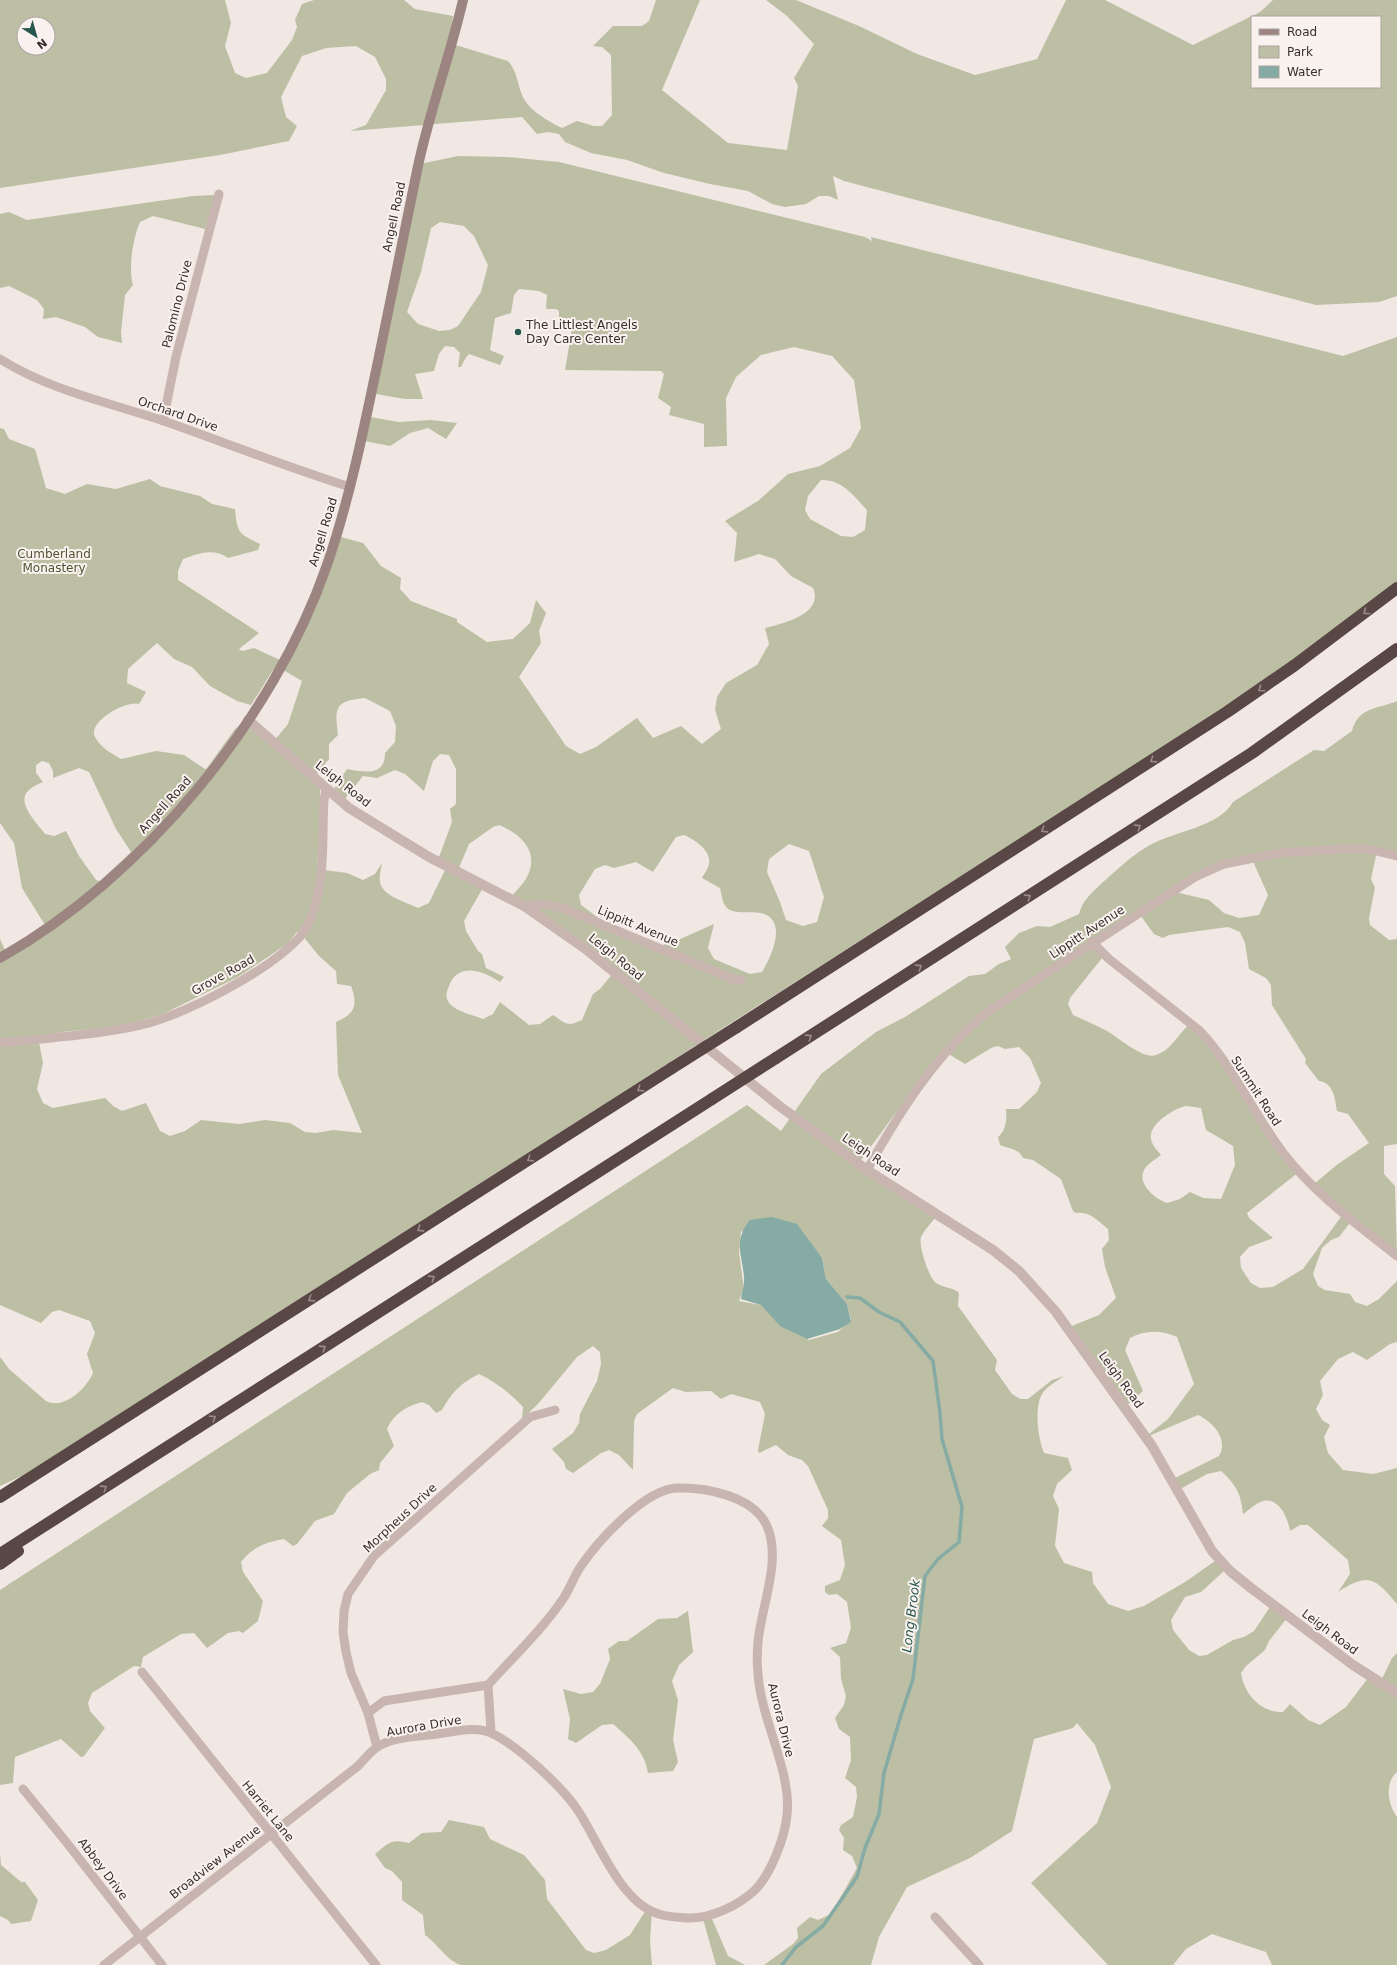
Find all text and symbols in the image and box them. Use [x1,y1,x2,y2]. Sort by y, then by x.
north arrow [16,16,56,56]
legend [1251,16,1381,88]
text: Road [1287,25,1317,39]
text: N [34,36,49,52]
text: Park [1287,45,1313,59]
text: Water [1287,65,1323,79]
street label: Angell Road [380,181,408,253]
street label: Palomino Drive [159,258,195,350]
place label: The Littlest Angels Day Care Center [525,318,637,346]
marker: The Littlest Angels Day Care Center [513,327,523,337]
street label: Orchard Drive [136,394,220,434]
street label: Angell Road [306,496,340,568]
park label: Cumberland Monastery [17,547,91,575]
one-way arrow [1364,607,1371,614]
one-way arrow [1259,684,1266,691]
one-way arrow [1150,756,1157,763]
street label: Leigh Road [313,758,373,810]
street label: Angell Road [136,774,194,836]
one-way arrow [1134,824,1141,832]
one-way arrow [1041,826,1048,833]
one-way arrow [1024,894,1031,902]
street label: Lippitt Avenue [595,903,681,949]
street label: Lippitt Avenue [1047,903,1127,961]
street label: Leigh Road [586,931,646,983]
street label: Grove Road [189,952,257,998]
one-way arrow [915,964,922,972]
one-way arrow [805,1034,812,1042]
street label: Summit Road [1228,1053,1284,1129]
one-way arrow [637,1084,644,1091]
street label: Leigh Road [840,1131,902,1179]
one-way arrow [527,1154,534,1162]
one-way arrow [417,1224,424,1232]
one-way arrow [428,1276,435,1283]
one-way arrow [308,1294,315,1302]
one-way arrow [319,1345,326,1352]
street label: Leigh Road [1096,1349,1146,1411]
one-way arrow [209,1415,216,1422]
street label: Morpheus Drive [361,1481,439,1555]
one-way arrow [100,1485,107,1492]
water label: Long Brook [899,1578,923,1653]
street label: Leigh Road [1299,1606,1361,1658]
street label: Aurora Drive [765,1681,797,1759]
street label: Aurora Drive [385,1713,463,1739]
street label: Harriet Lane [239,1778,297,1844]
street label: Broadview Avenue [167,1822,263,1902]
street label: Abbey Drive [75,1835,131,1903]

